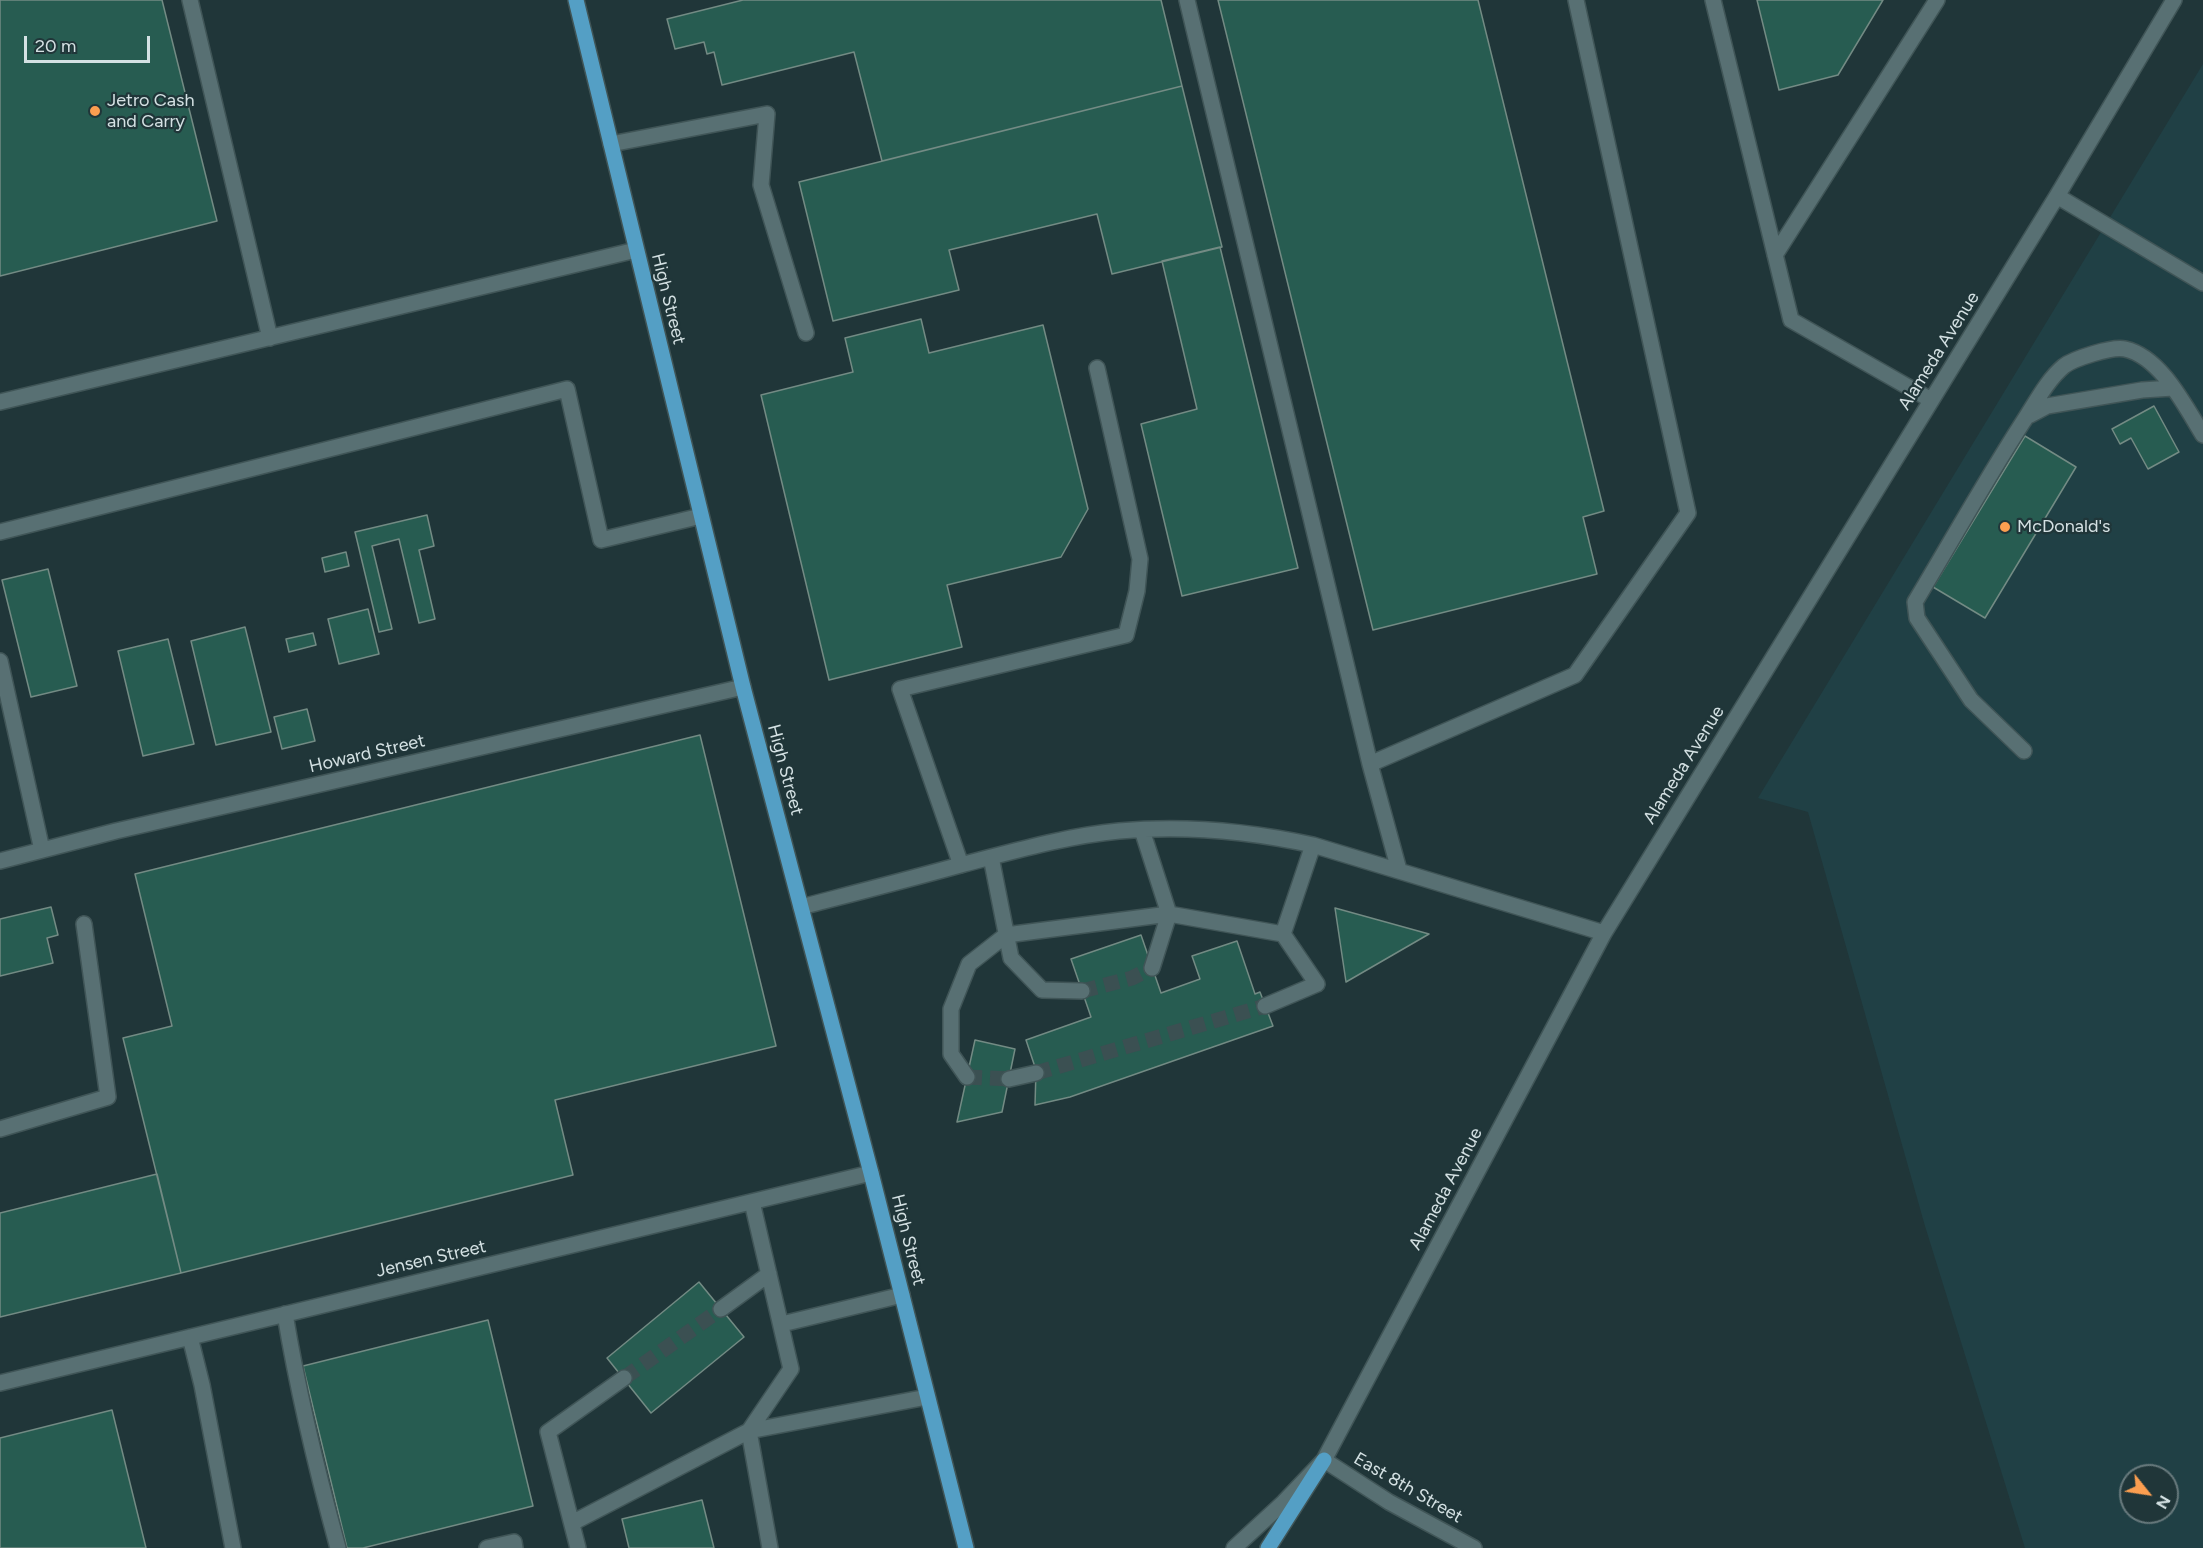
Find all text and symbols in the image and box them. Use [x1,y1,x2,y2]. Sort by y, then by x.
scale bar [27,24,153,62]
text: 20 m [35,35,76,57]
place label: Jetro Cash and Carry [107,90,194,132]
marker: Jetro Cash and Carry [88,104,102,118]
street label: High Street [646,251,690,347]
street label: Alameda Avenue [1894,288,1984,414]
place label: McDonald's [2017,516,2111,538]
marker: McDonald's [1998,520,2012,534]
street label: Alameda Avenue [1639,702,1729,828]
street label: High Street [763,722,807,818]
street label: Howard Street [307,730,427,778]
street label: Alameda Avenue [1405,1124,1487,1254]
street label: High Street [886,1192,930,1288]
street label: Jensen Street [374,1236,488,1282]
street label: East 8th Street [1350,1448,1466,1528]
north arrow [2119,1464,2179,1524]
text: N [2152,1492,2175,1512]

